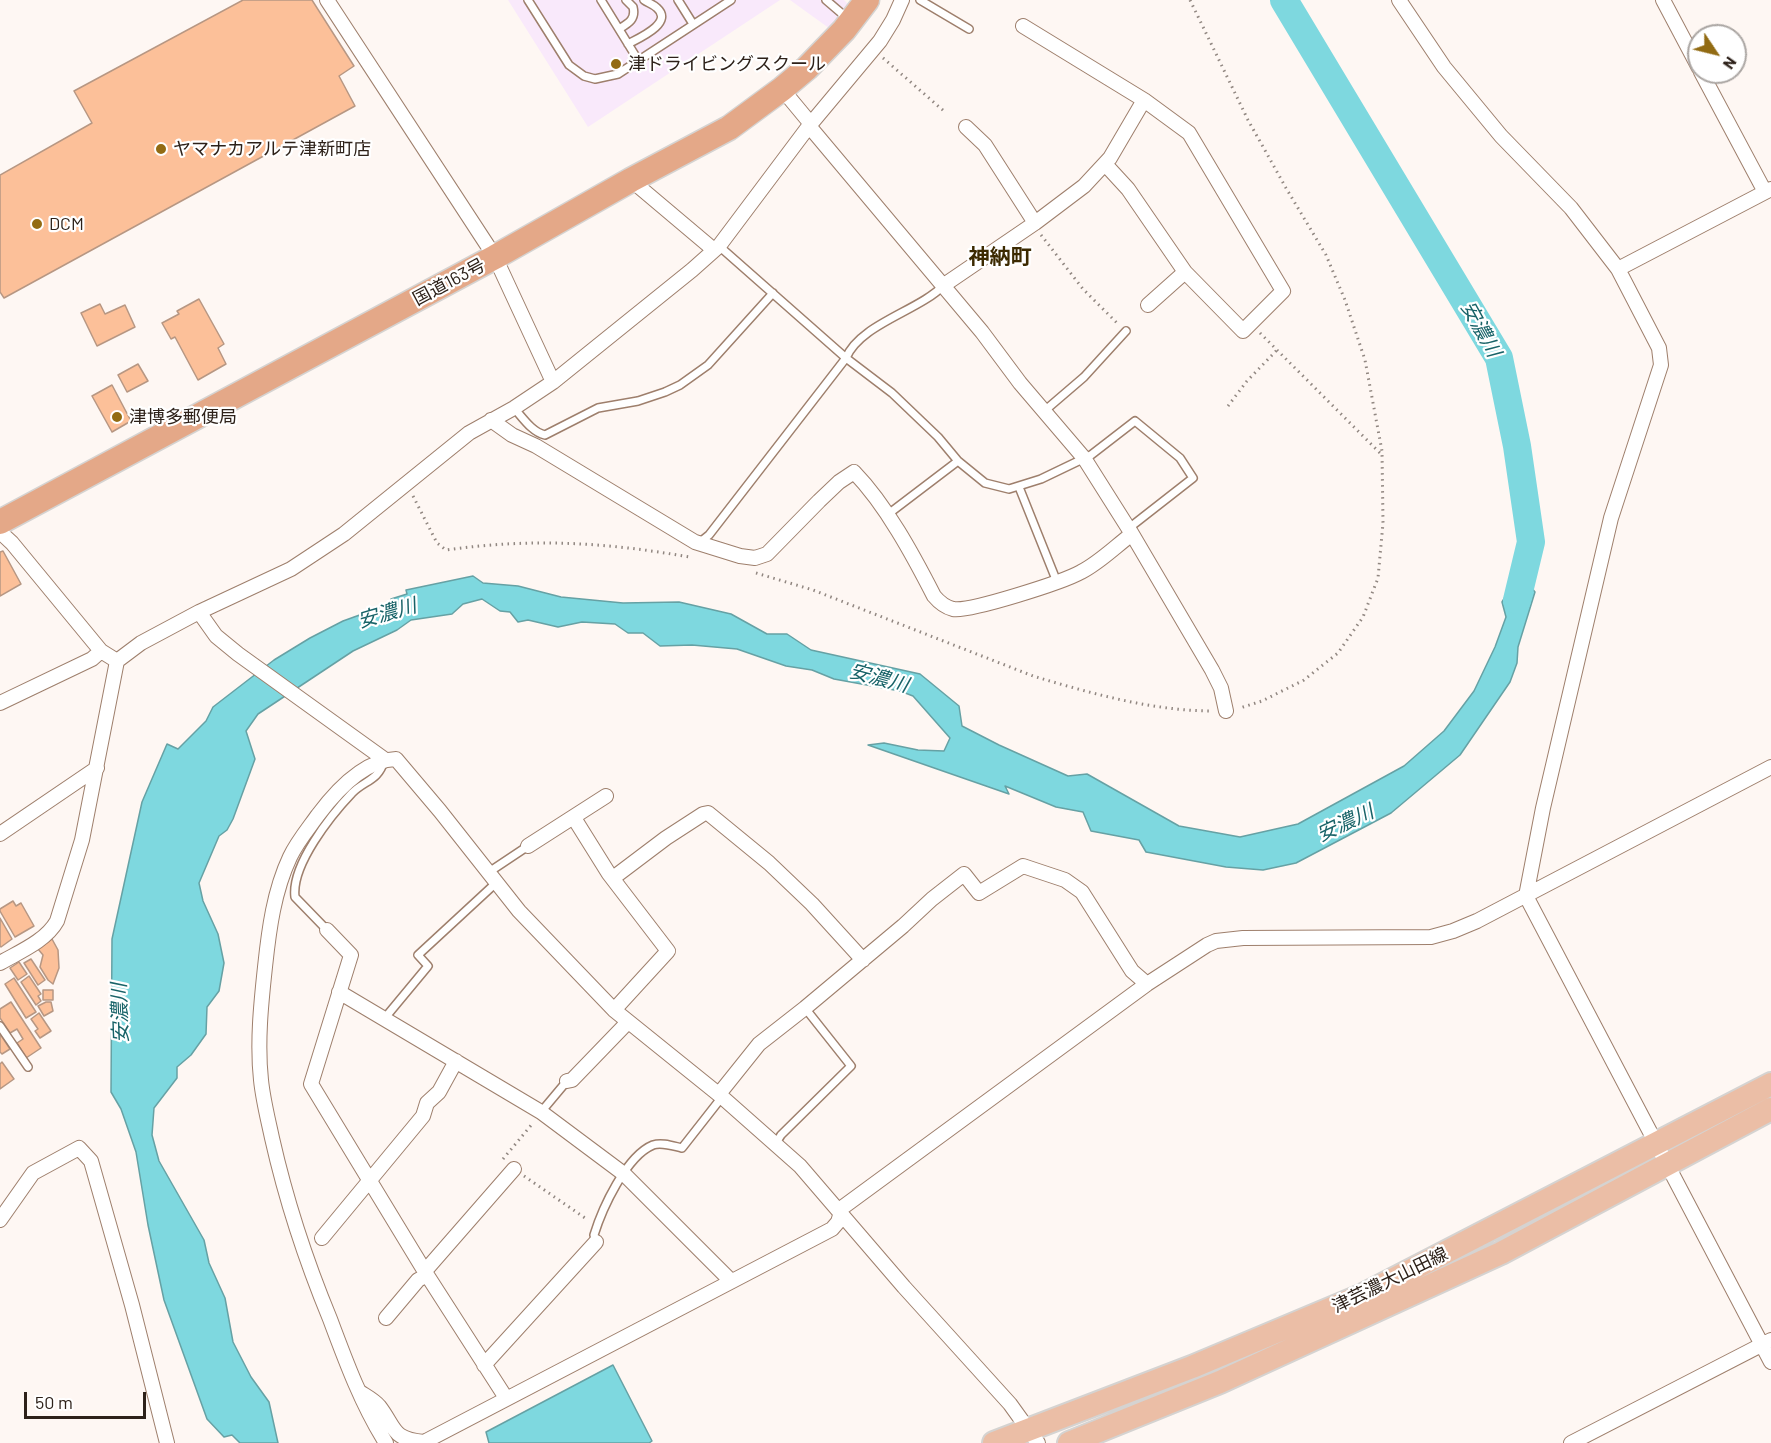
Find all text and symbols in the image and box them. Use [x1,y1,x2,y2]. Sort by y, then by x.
north arrow [1687,24,1747,84]
place label: 津ドライビングスクール [628,53,826,75]
text: N [1720,54,1741,73]
marker: 津ドライビングスクール [609,57,623,71]
place label: ヤマナカアルテ津新町店 [173,138,371,160]
marker: ヤマナカアルテ津新町店 [154,142,168,156]
place label: DCM [49,213,84,235]
marker: DCM [30,217,44,231]
district label: 神納町 [969,244,1031,270]
street label: 国道163号 [409,254,489,310]
water label: 安濃川 [1456,297,1506,361]
place label: 津博多郵便局 [129,406,237,428]
marker: 津博多郵便局 [110,410,124,424]
water label: 安濃川 [355,593,419,633]
water label: 安濃川 [847,659,911,697]
water label: 安濃川 [1313,799,1377,847]
water label: 安濃川 [107,983,133,1043]
street label: 津芸濃大山田線 [1329,1243,1451,1317]
scale bar [27,1380,148,1418]
text: 50 m [35,1391,73,1413]

